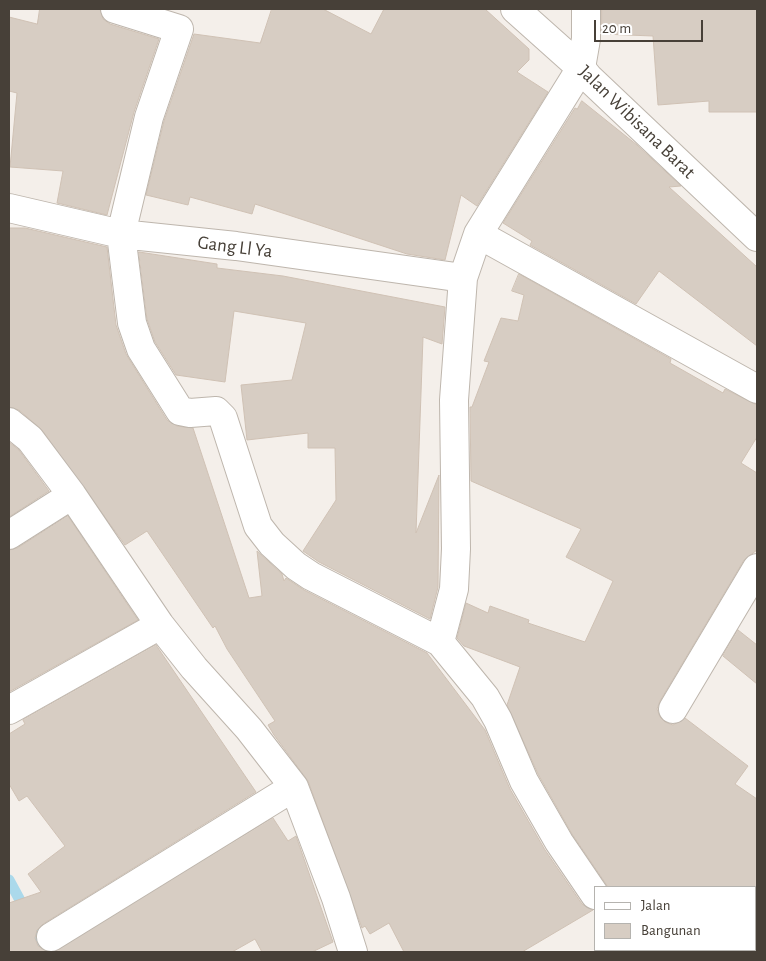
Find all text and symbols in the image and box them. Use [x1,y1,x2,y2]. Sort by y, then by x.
scale bar [596,10,705,42]
text: 20 m [602,21,631,36]
street label: Jalan Wibisana Barat [574,61,700,183]
street label: Gang Ll Ya [196,231,274,263]
legend [594,886,756,951]
text: Jalan [641,898,671,913]
text: Bangunan [641,923,701,938]

